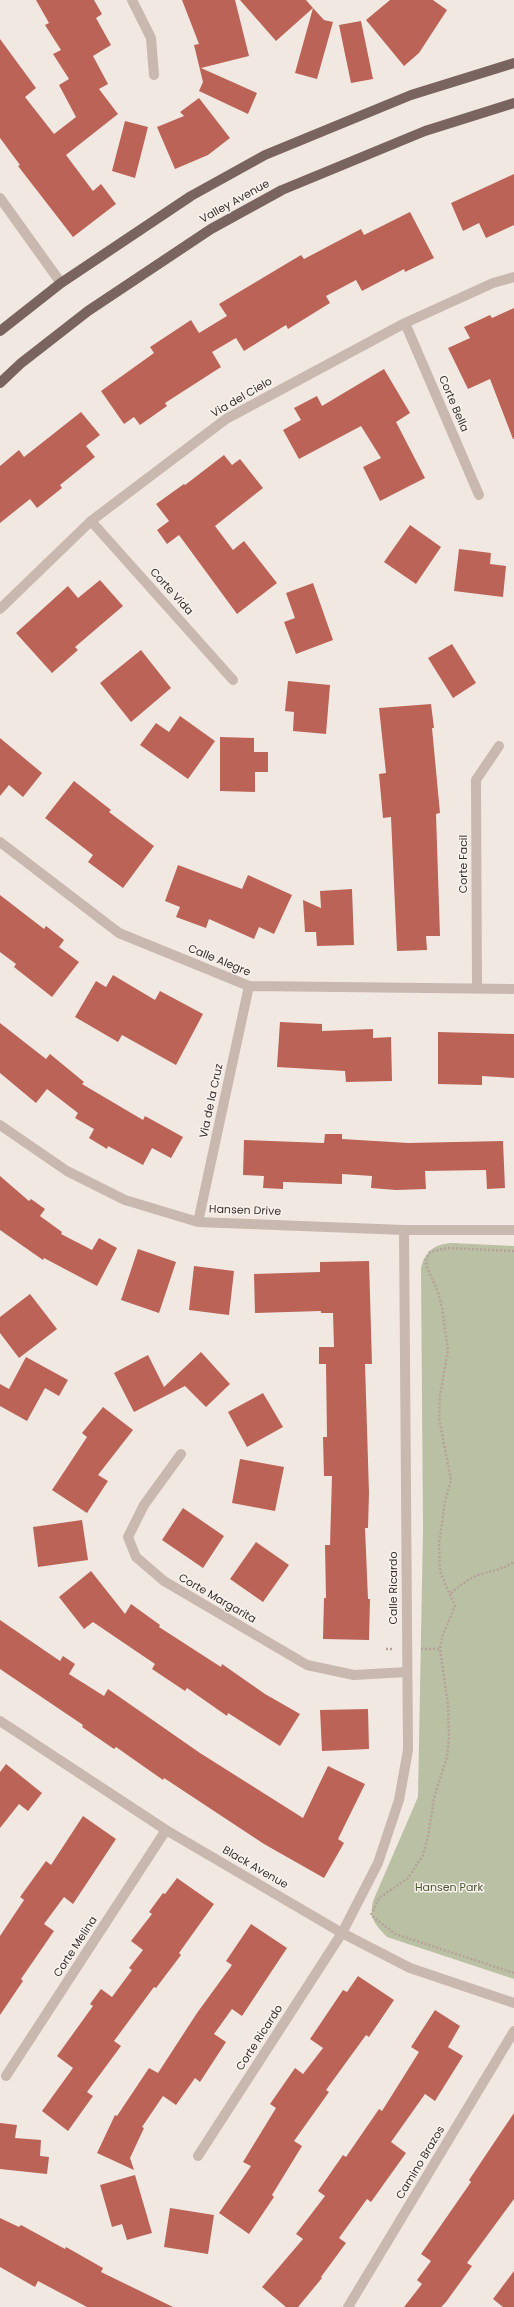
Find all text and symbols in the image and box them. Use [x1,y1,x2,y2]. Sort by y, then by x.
street label: Valley Avenue [198,177,272,227]
street label: Corte Bella [435,374,471,434]
street label: Via del Cielo [209,375,275,421]
street label: Corte Vida [147,566,195,618]
street label: Corte Facil [457,835,471,893]
street label: Calle Alegre [186,942,252,980]
street label: Via de la Cruz [198,1063,226,1139]
street label: Hansen Drive [209,1203,281,1219]
street label: Calle Ricardo [387,1551,401,1625]
street label: Corte Margarita [176,1571,258,1627]
street label: Black Avenue [220,1844,290,1892]
park label: Hansen Park [415,1881,483,1895]
street label: Corte Melina [52,1914,100,1980]
street label: Corte Ricardo [234,2003,286,2073]
street label: Camino Brazos [394,2124,448,2202]

